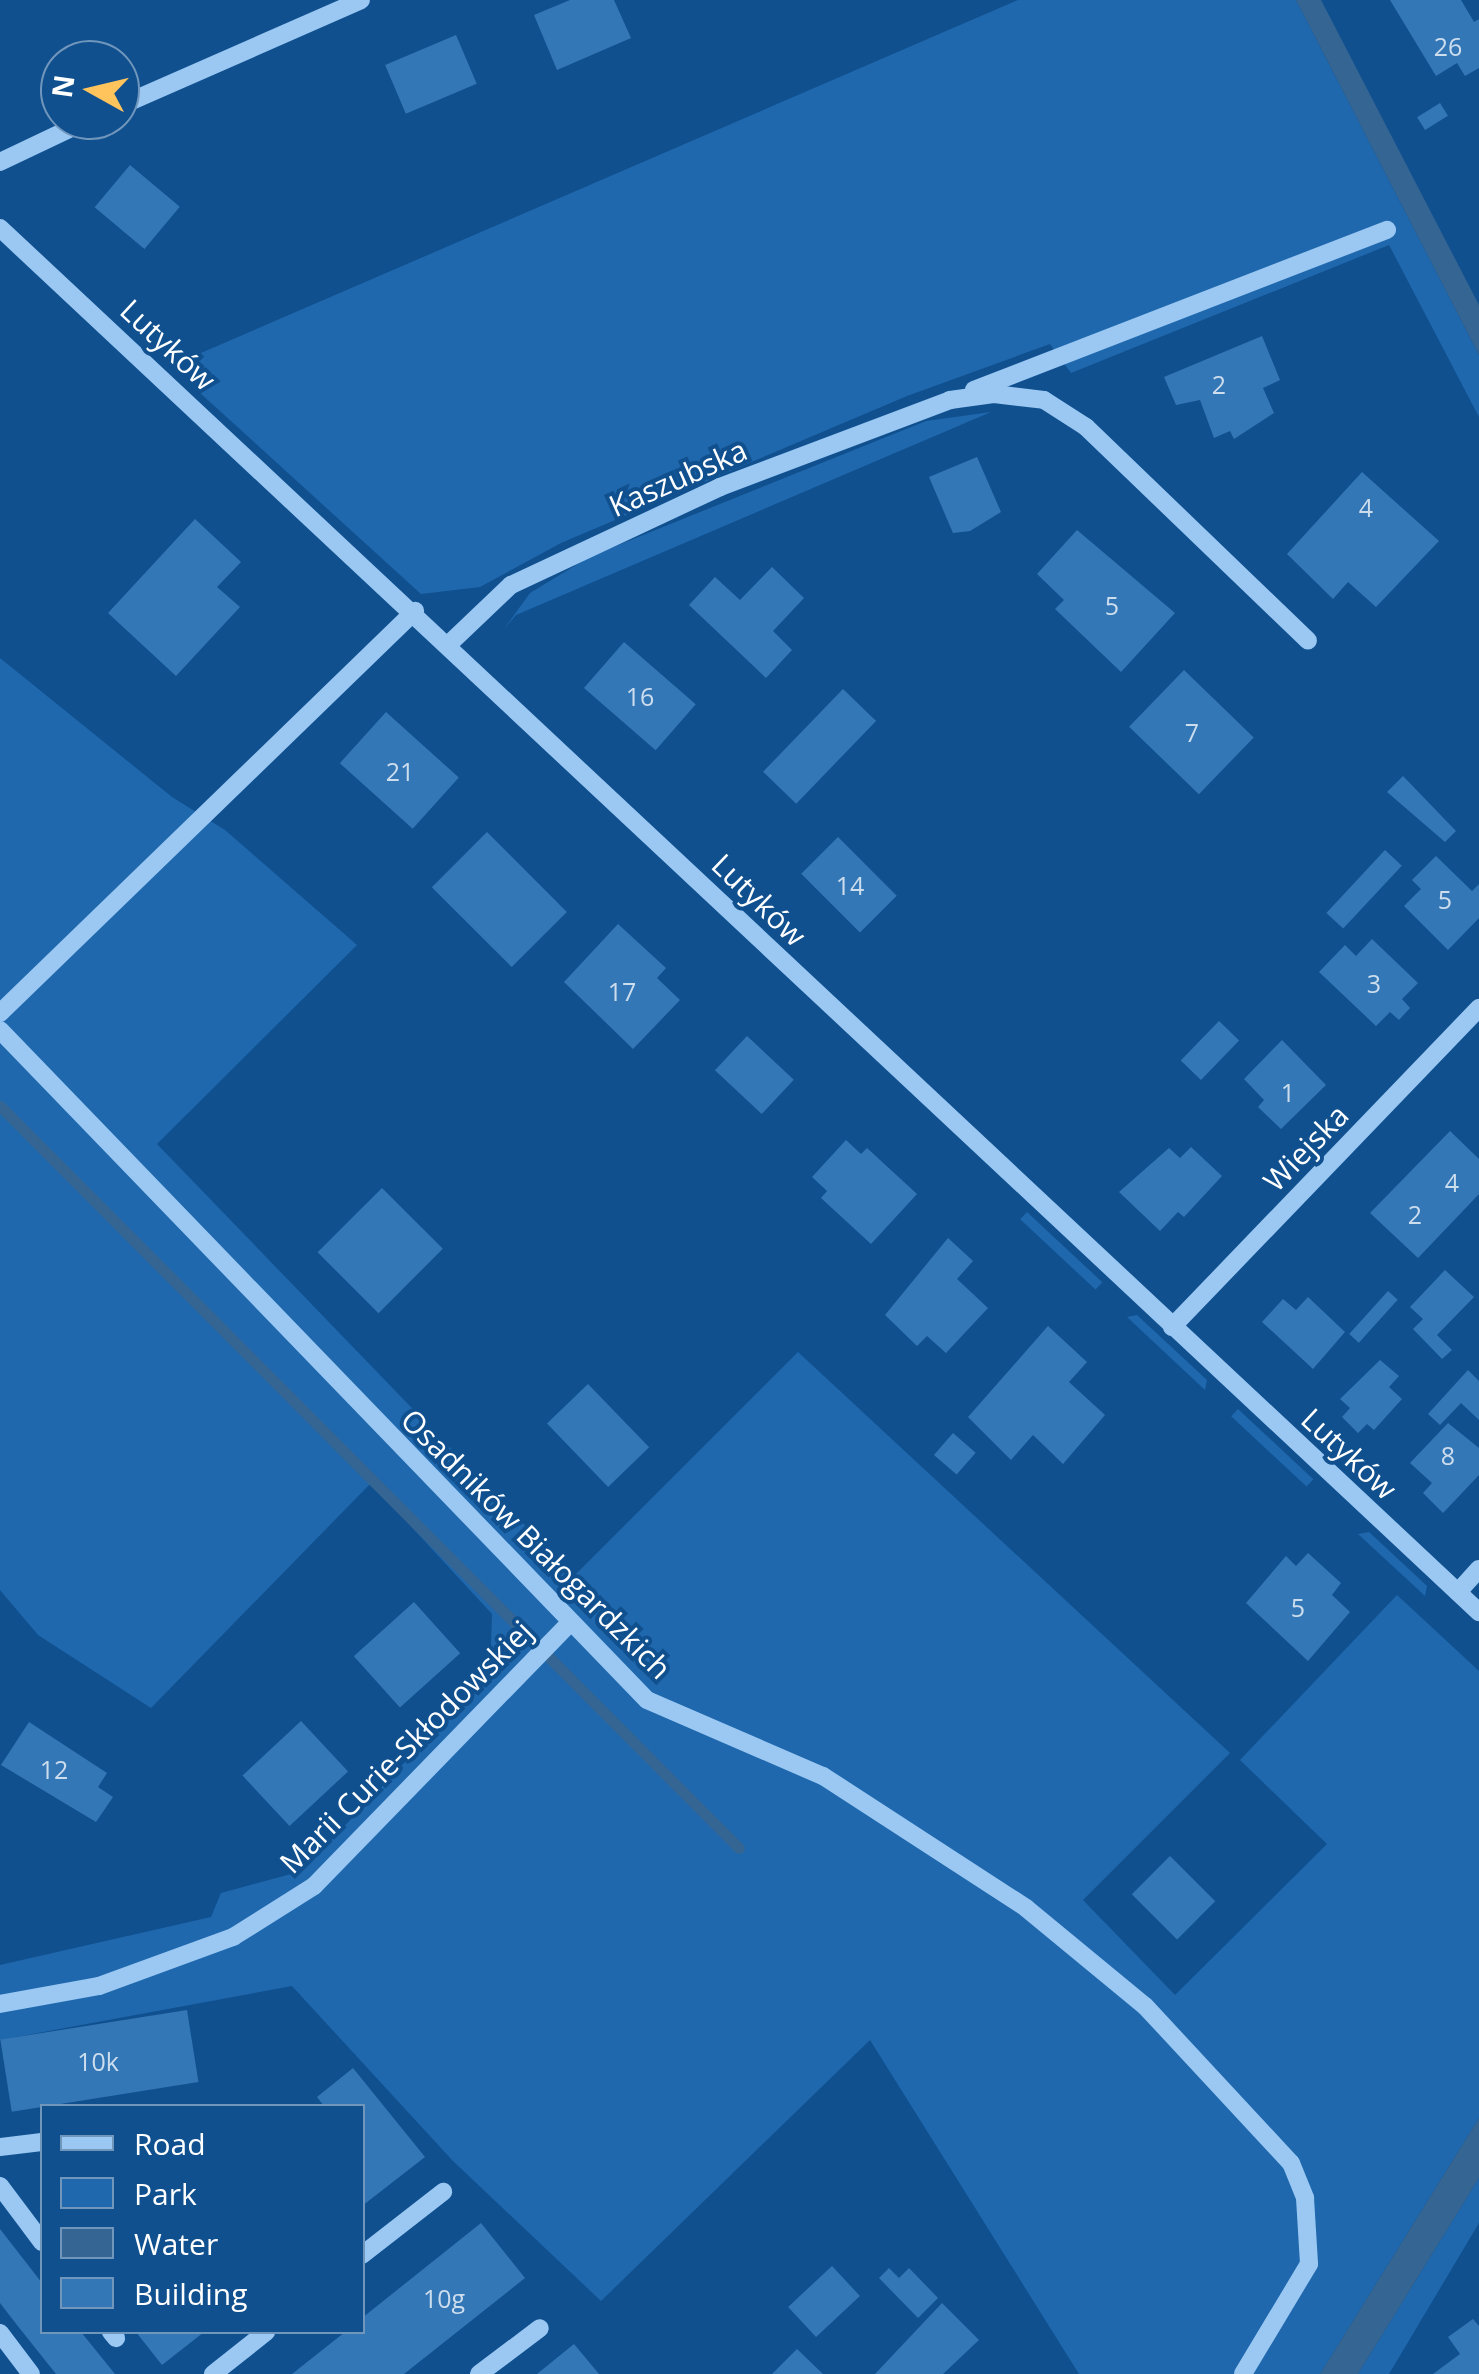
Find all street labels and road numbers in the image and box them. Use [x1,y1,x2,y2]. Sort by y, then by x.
street label: Lutyków [113,292,223,398]
street label: Kaszubska [604,432,752,524]
street label: Lutyków [704,846,814,954]
street label: Wiejska [1256,1097,1356,1199]
street label: Lutyków [1294,1401,1404,1507]
street label: Osadników Białogardzkich [394,1402,678,1686]
street label: Marii Curie-Skłodowskiej [272,1613,540,1881]

